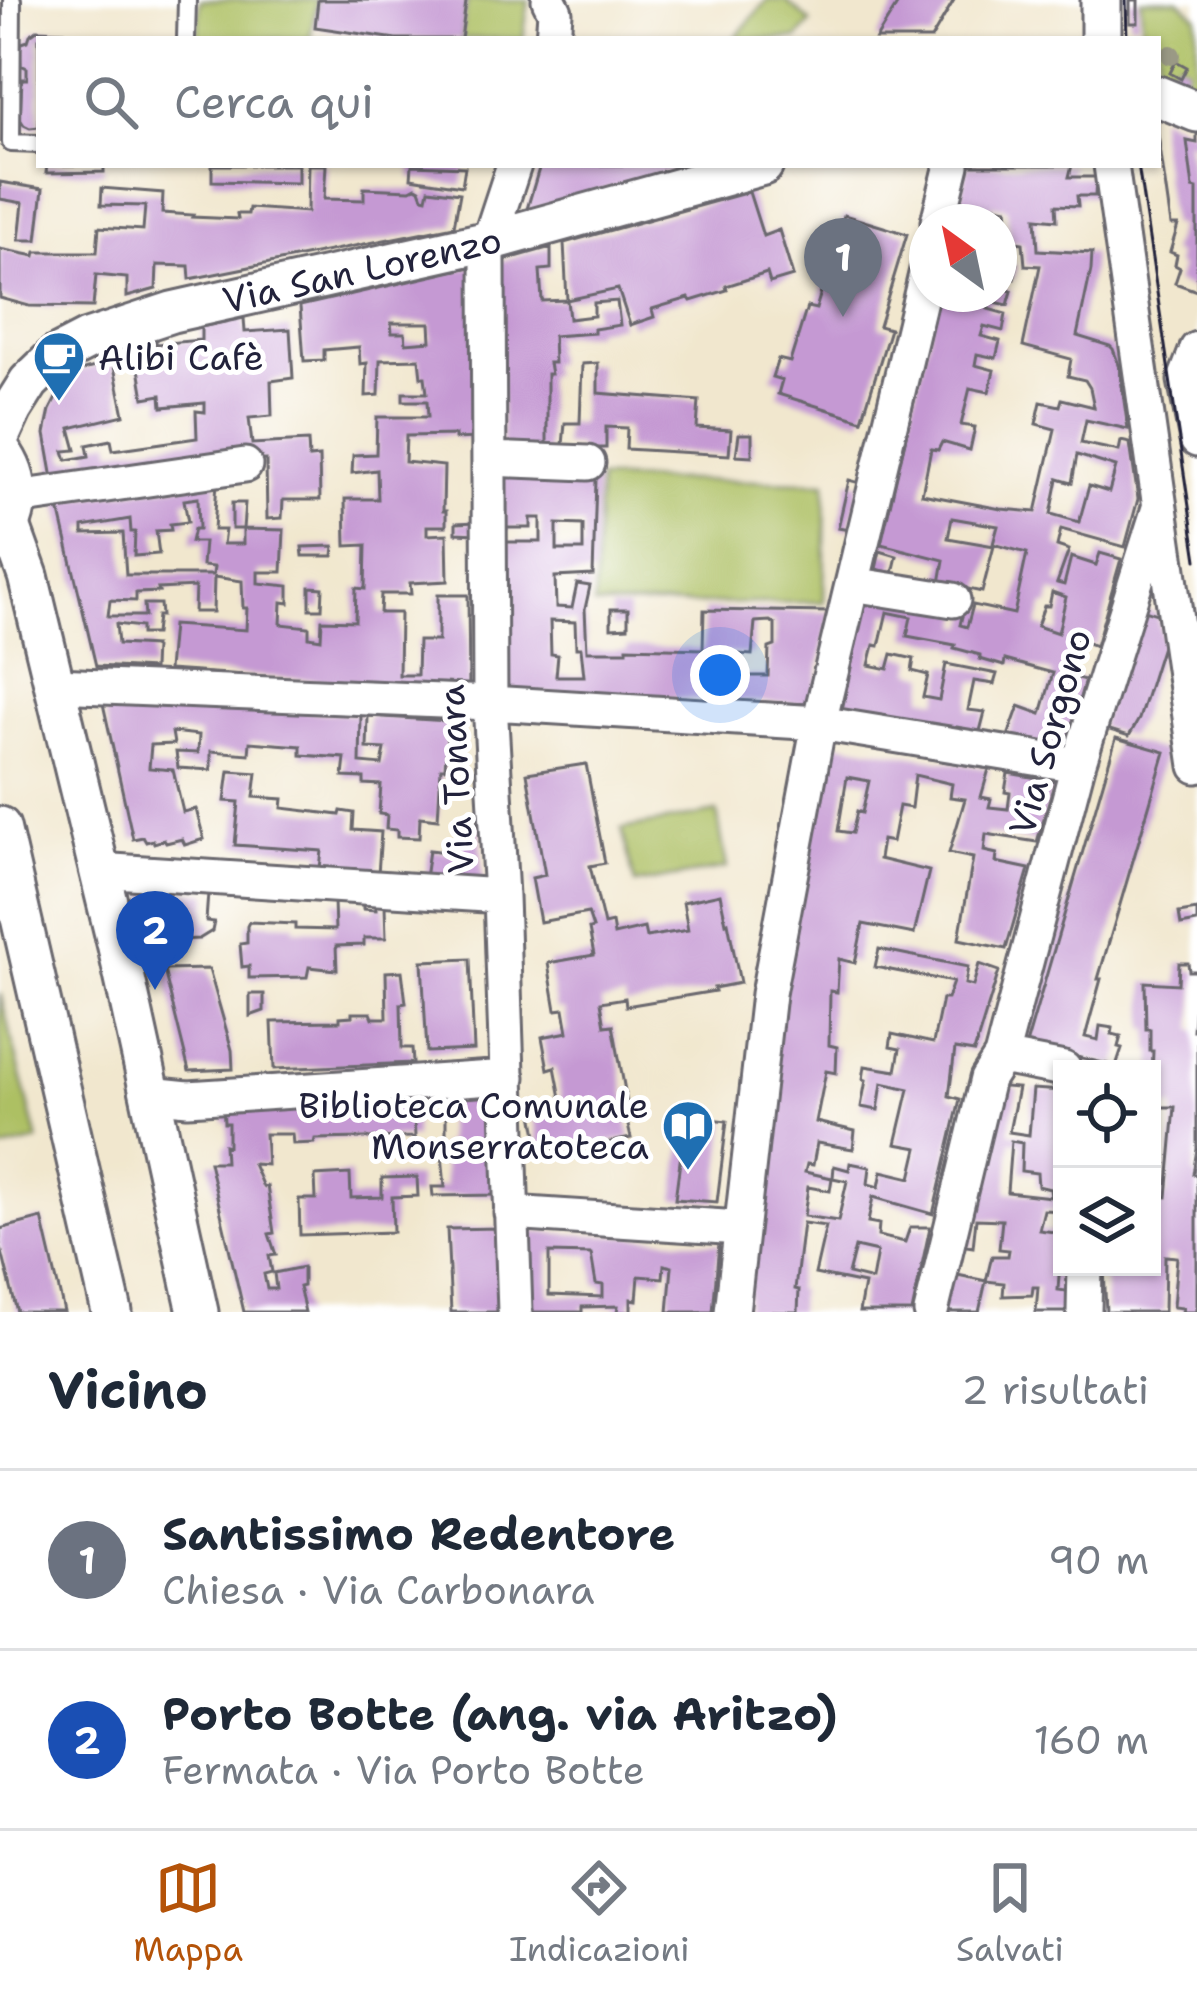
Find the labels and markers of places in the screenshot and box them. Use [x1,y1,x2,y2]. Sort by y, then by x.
pin: 1 [804,218,882,317]
cafe icon: Alibi Cafè [31,329,87,403]
place label: Alibi Cafè [98,333,264,382]
pin: 2 [116,891,194,990]
place label: Biblioteca Comunale Monserratoteca [298,1081,649,1171]
library icon: Biblioteca Comunale Monserratoteca [660,1098,716,1172]

